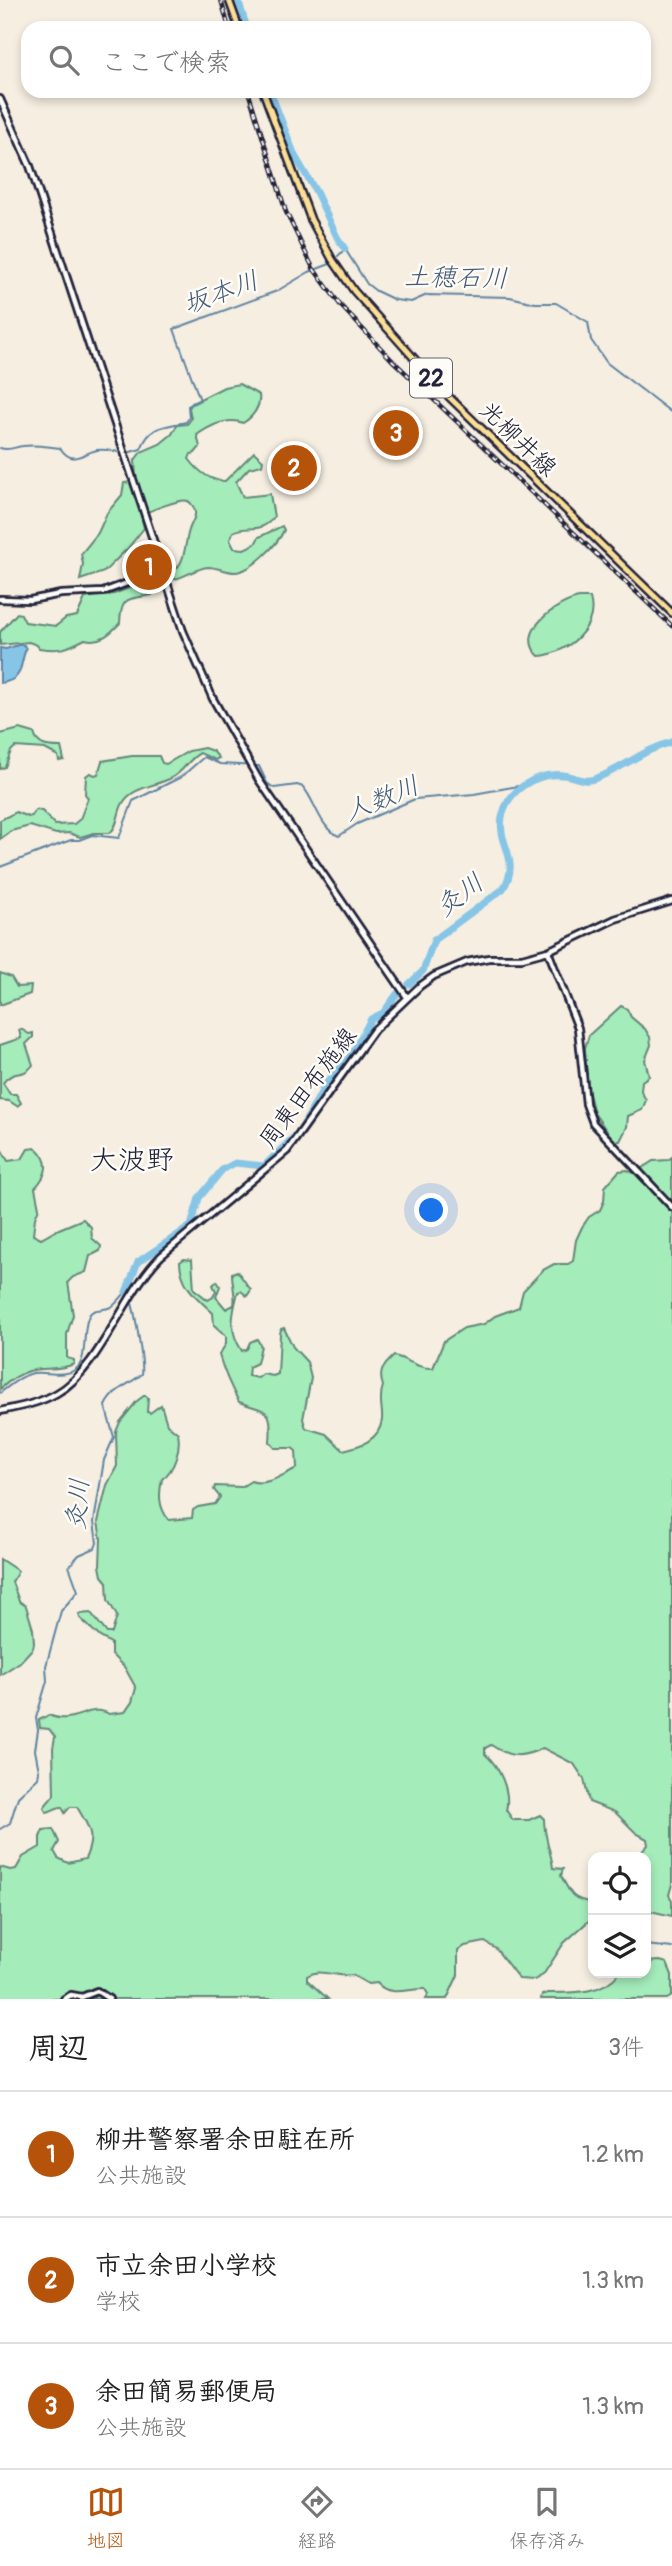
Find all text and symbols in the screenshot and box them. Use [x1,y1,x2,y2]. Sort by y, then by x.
search box [21,21,651,98]
icon: search [45,41,83,79]
text: ここで検索 [101,47,231,79]
water label: 土穂石川 [404,261,508,295]
water label: 坂本川 [179,265,263,321]
road number: 22 [410,358,452,398]
street label: 光柳井線 [473,395,563,483]
pin: 3 [373,407,419,459]
pin: 2 [271,442,317,494]
pin: 1 [126,541,172,593]
water label: 人数川 [340,770,424,828]
water label: 灸川 [430,867,490,923]
street label: 周東田布施線 [253,1022,363,1154]
district label: 大波野 [90,1143,174,1178]
your location [414,1193,448,1227]
water label: 灸川 [60,1477,96,1531]
map controls [588,1852,651,1978]
button: locate [588,1852,651,1915]
button: layers [588,1915,651,1978]
text: 周辺 [28,2030,88,2067]
text: 3件 [608,2033,644,2062]
text: 柳井警察署余田駐在所 [95,2124,355,2156]
text: 1 [47,2140,56,2169]
text: 1.2 km [582,2140,644,2169]
text: 公共施設 [95,2161,187,2190]
text: 市立余田小学校 [95,2250,277,2282]
text: 2 [45,2266,57,2295]
text: 1.3 km [582,2266,644,2295]
text: 学校 [95,2287,141,2316]
text: 余田簡易郵便局 [95,2376,277,2408]
text: 3 [45,2392,57,2421]
text: 1.3 km [582,2392,644,2421]
text: 公共施設 [95,2413,187,2442]
tab: 地図 [87,2483,125,2553]
tab: 経路 [298,2483,336,2553]
tab: 保存済み [509,2483,585,2553]

